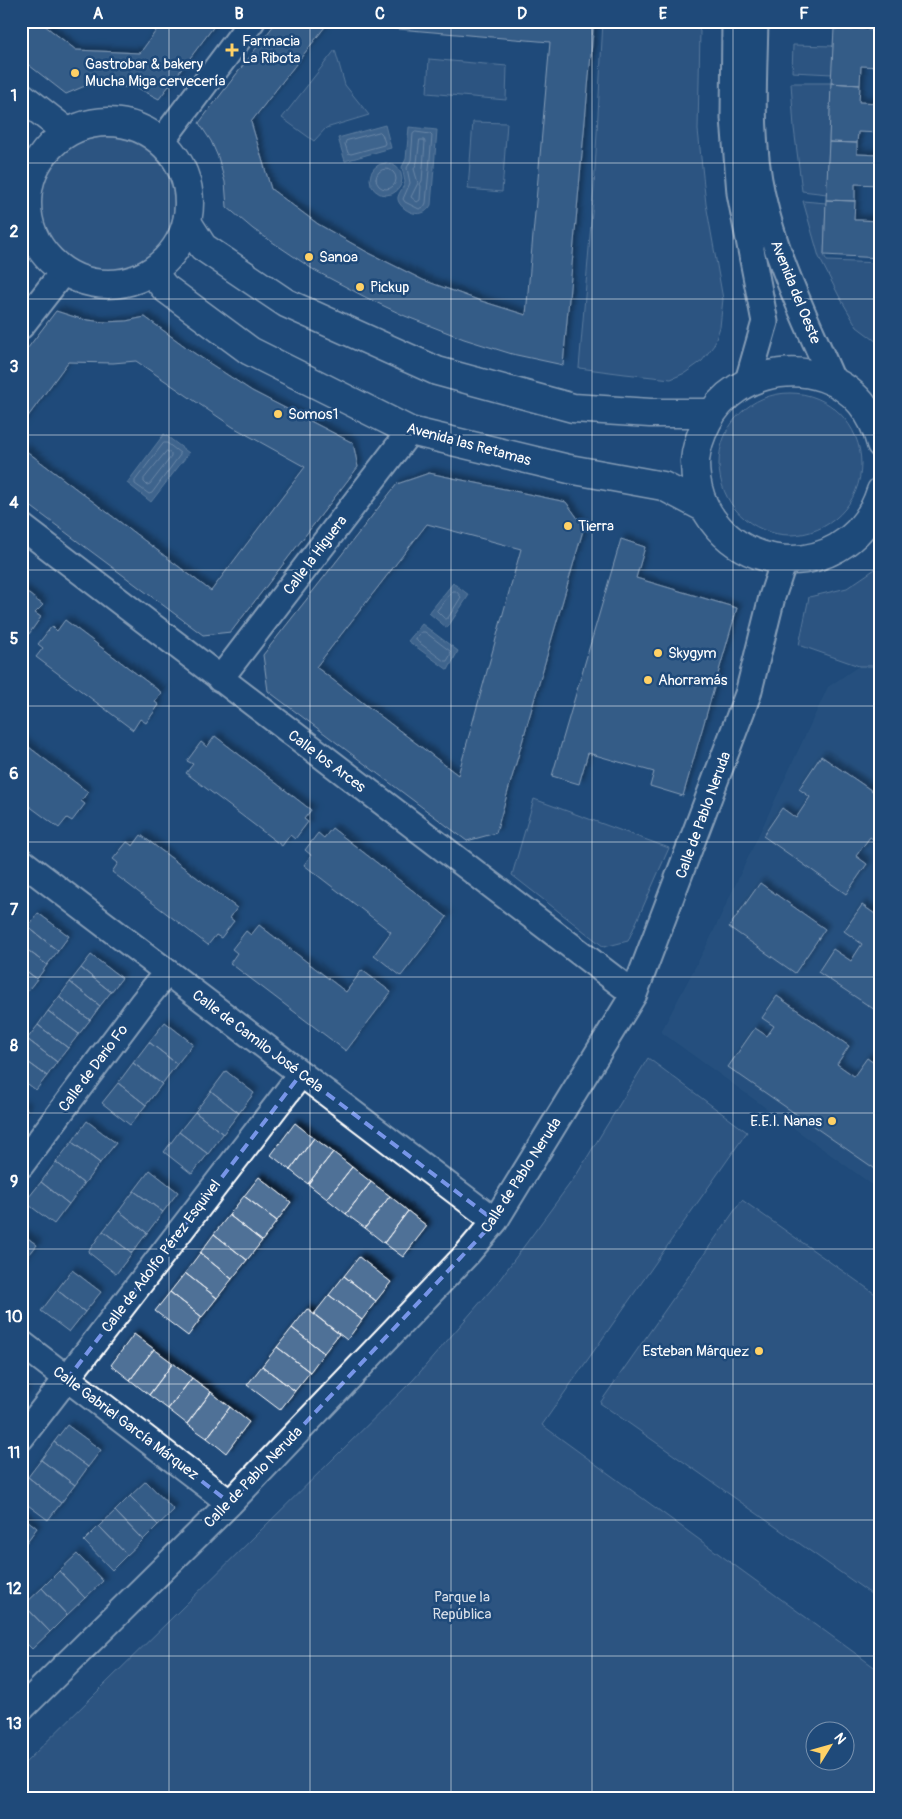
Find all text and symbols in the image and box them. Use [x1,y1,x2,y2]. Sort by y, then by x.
text: A [93,4,104,24]
text: B [234,4,244,24]
text: C [375,4,385,24]
text: D [517,4,527,24]
text: E [659,4,668,24]
text: F [799,4,809,24]
place label: Farmacia La Ribota [242,32,301,68]
marker: Farmacia La Ribota [226,44,238,56]
place label: Gastrobar & bakery Mucha Miga cervecería [85,55,226,91]
marker: Gastrobar & bakery Mucha Miga cervecería [69,67,81,79]
text: 1 [11,86,17,106]
text: 2 [10,222,19,242]
street label: Avenida del Oeste [766,238,825,347]
place label: Sanoa [319,248,358,267]
marker: Sanoa [303,251,315,263]
place label: Pickup [370,278,409,297]
marker: Pickup [354,281,366,293]
text: 3 [10,357,19,377]
place label: Somos1 [288,405,338,424]
marker: Somos1 [272,408,284,420]
street label: Avenida las Retamas [405,419,533,470]
text: 4 [9,493,19,513]
street label: Calle la Higuera [279,512,352,599]
place label: Tierra [578,517,614,536]
marker: Tierra [562,520,574,532]
text: 5 [10,629,19,649]
place label: Skygym [668,644,717,663]
marker: Skygym [652,647,664,659]
place label: Ahorramás [658,671,728,690]
marker: Ahorramás [642,674,654,686]
street label: Calle los Arces [284,726,370,797]
street label: Calle de Pablo Neruda [672,749,735,881]
text: 6 [9,764,19,784]
text: 7 [10,900,19,920]
street label: Calle de Camilo José Cela [188,986,327,1097]
street label: Calle de Dario Fo [54,1021,132,1116]
text: 8 [10,1036,18,1056]
place label: E.E.I. Nanas [750,1112,822,1131]
street label: Calle de Pablo Neruda [477,1114,566,1237]
marker: E.E.I. Nanas [826,1115,838,1127]
text: 9 [10,1172,18,1192]
street label: Calle de Adolfo Pérez Esquivel [98,1176,225,1337]
text: 10 [5,1307,23,1327]
place label: Esteban Márquez [642,1342,749,1361]
marker: Esteban Márquez [753,1345,765,1357]
street label: Calle Gabriel García Márquez [49,1362,203,1485]
street label: Calle de Pablo Neruda [200,1423,307,1532]
text: 11 [8,1443,20,1463]
text: 12 [6,1579,22,1599]
park label: Parque la República [432,1588,492,1624]
text: 13 [6,1714,22,1734]
north arrow [804,1722,854,1772]
text: N [830,1730,850,1747]

